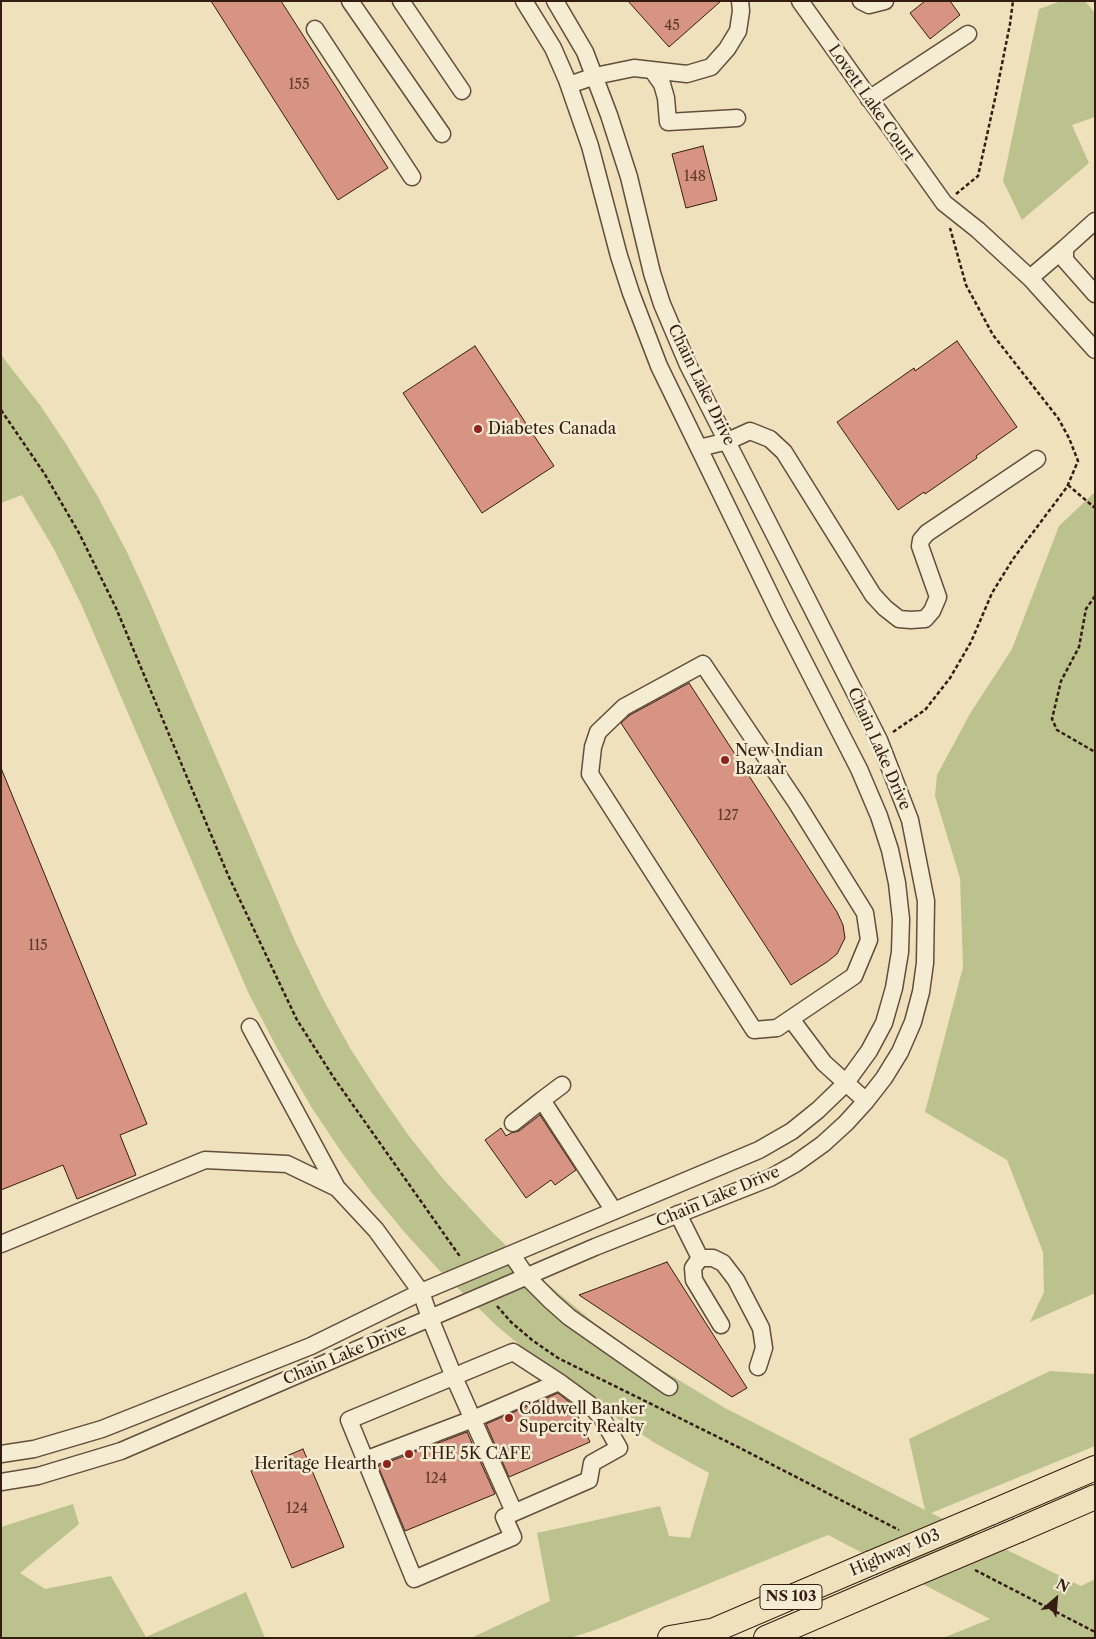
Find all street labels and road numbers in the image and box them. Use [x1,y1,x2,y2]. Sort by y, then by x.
street label: Lovett Lake Court [824,41,918,165]
street label: Chain Lake Drive [663,321,739,449]
street label: Chain Lake Drive [843,685,915,813]
street label: Chain Lake Drive [653,1162,783,1232]
street label: Chain Lake Drive [280,1320,410,1390]
street label: Highway 103 [847,1525,943,1581]
road number: NS 103 [760,1584,822,1610]

